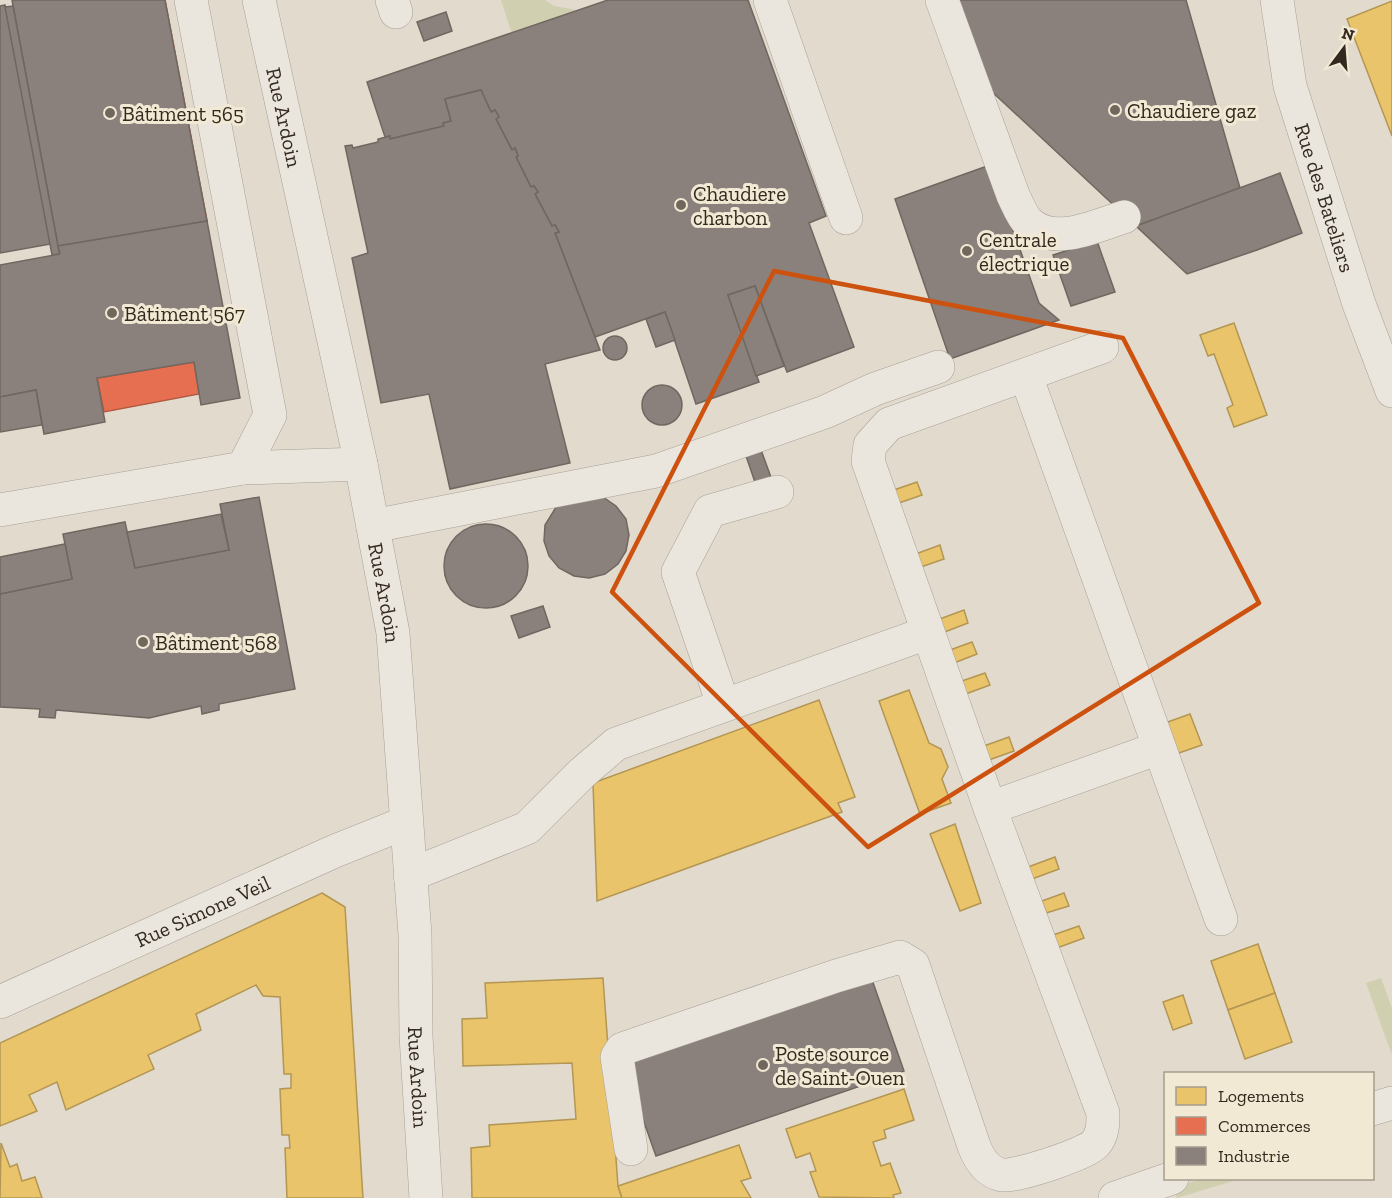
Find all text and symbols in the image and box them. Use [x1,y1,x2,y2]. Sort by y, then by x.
north arrow [1314,18,1374,78]
text: N [1340,23,1356,45]
street label: Rue Ardoin [262,65,308,169]
place label: Chaudiere gaz [1127,98,1257,123]
place label: Bâtiment 565 [122,101,244,126]
marker: Chaudiere gaz [1108,103,1122,117]
marker: Bâtiment 565 [103,106,117,120]
street label: Rue des Bateliers [1290,120,1361,275]
place label: Chaudiere charbon [693,181,786,230]
marker: Chaudiere charbon [674,198,688,212]
place label: Centrale électrique [979,227,1070,276]
marker: Centrale électrique [960,244,974,258]
place label: Bâtiment 567 [124,301,245,326]
marker: Bâtiment 567 [105,306,119,320]
street label: Rue Ardoin [364,540,406,644]
place label: Bâtiment 568 [155,630,277,655]
marker: Bâtiment 568 [136,635,150,649]
street label: Rue Simone Veil [131,869,274,952]
street label: Rue Ardoin [403,1026,434,1128]
place label: Poste source de Saint-Ouen [775,1041,905,1090]
marker: Poste source de Saint-Ouen [756,1058,770,1072]
legend [1164,1072,1374,1180]
text: Logements [1218,1085,1304,1107]
text: Commerces [1218,1115,1311,1137]
text: Industrie [1218,1145,1290,1167]

